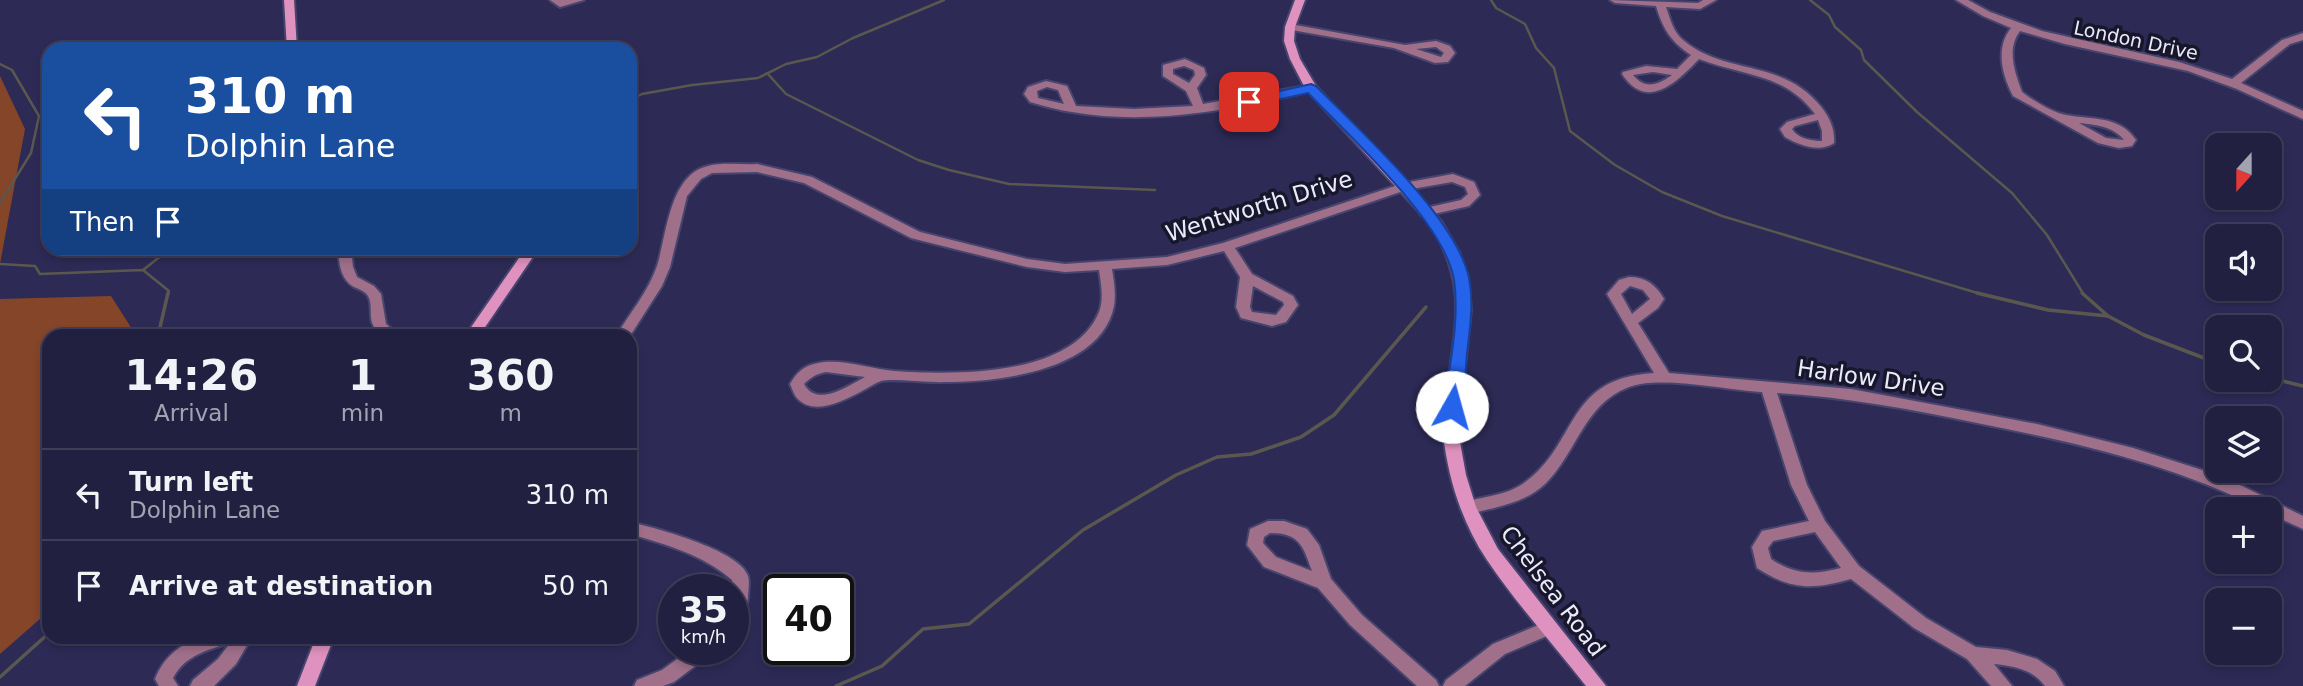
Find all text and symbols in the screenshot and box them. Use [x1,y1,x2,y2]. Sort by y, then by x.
street label: London Drive [2072,16,2200,64]
text: 310 m [185,68,355,125]
icon: left [70,70,161,161]
pin [1219,72,1279,132]
icon: arrive [1230,83,1268,121]
text: Dolphin Lane [185,127,395,165]
north arrow [2205,133,2282,210]
map controls [2205,133,2282,665]
street label: Wentworth Drive [1163,165,1355,247]
icon: arrive [149,203,187,241]
text: Then [70,207,135,237]
button: sound [2205,224,2282,301]
button: search [2205,315,2282,392]
text: 14:26 [125,351,258,400]
text: 1 [348,351,377,400]
text: 360 [467,351,554,400]
street label: Harlow Drive [1796,355,1946,401]
position arrow [1415,370,1489,444]
text: Arrival [154,400,229,426]
text: min [341,400,384,426]
text: m [499,400,522,426]
button: layers [2205,406,2282,483]
text: Turn left [129,467,253,497]
icon: left [70,476,108,514]
text: 310 m [526,480,609,510]
text: Dolphin Lane [129,497,280,523]
button: + [2205,497,2282,574]
street label: Chelsea Road [1496,521,1610,661]
icon: arrive [70,567,108,605]
text: Arrive at destination [129,571,433,601]
text: 50 m [542,571,609,601]
speed limit sign: 40 [763,574,854,665]
button: − [2205,588,2282,665]
text: 35 [679,590,728,630]
text: km/h [681,626,726,647]

